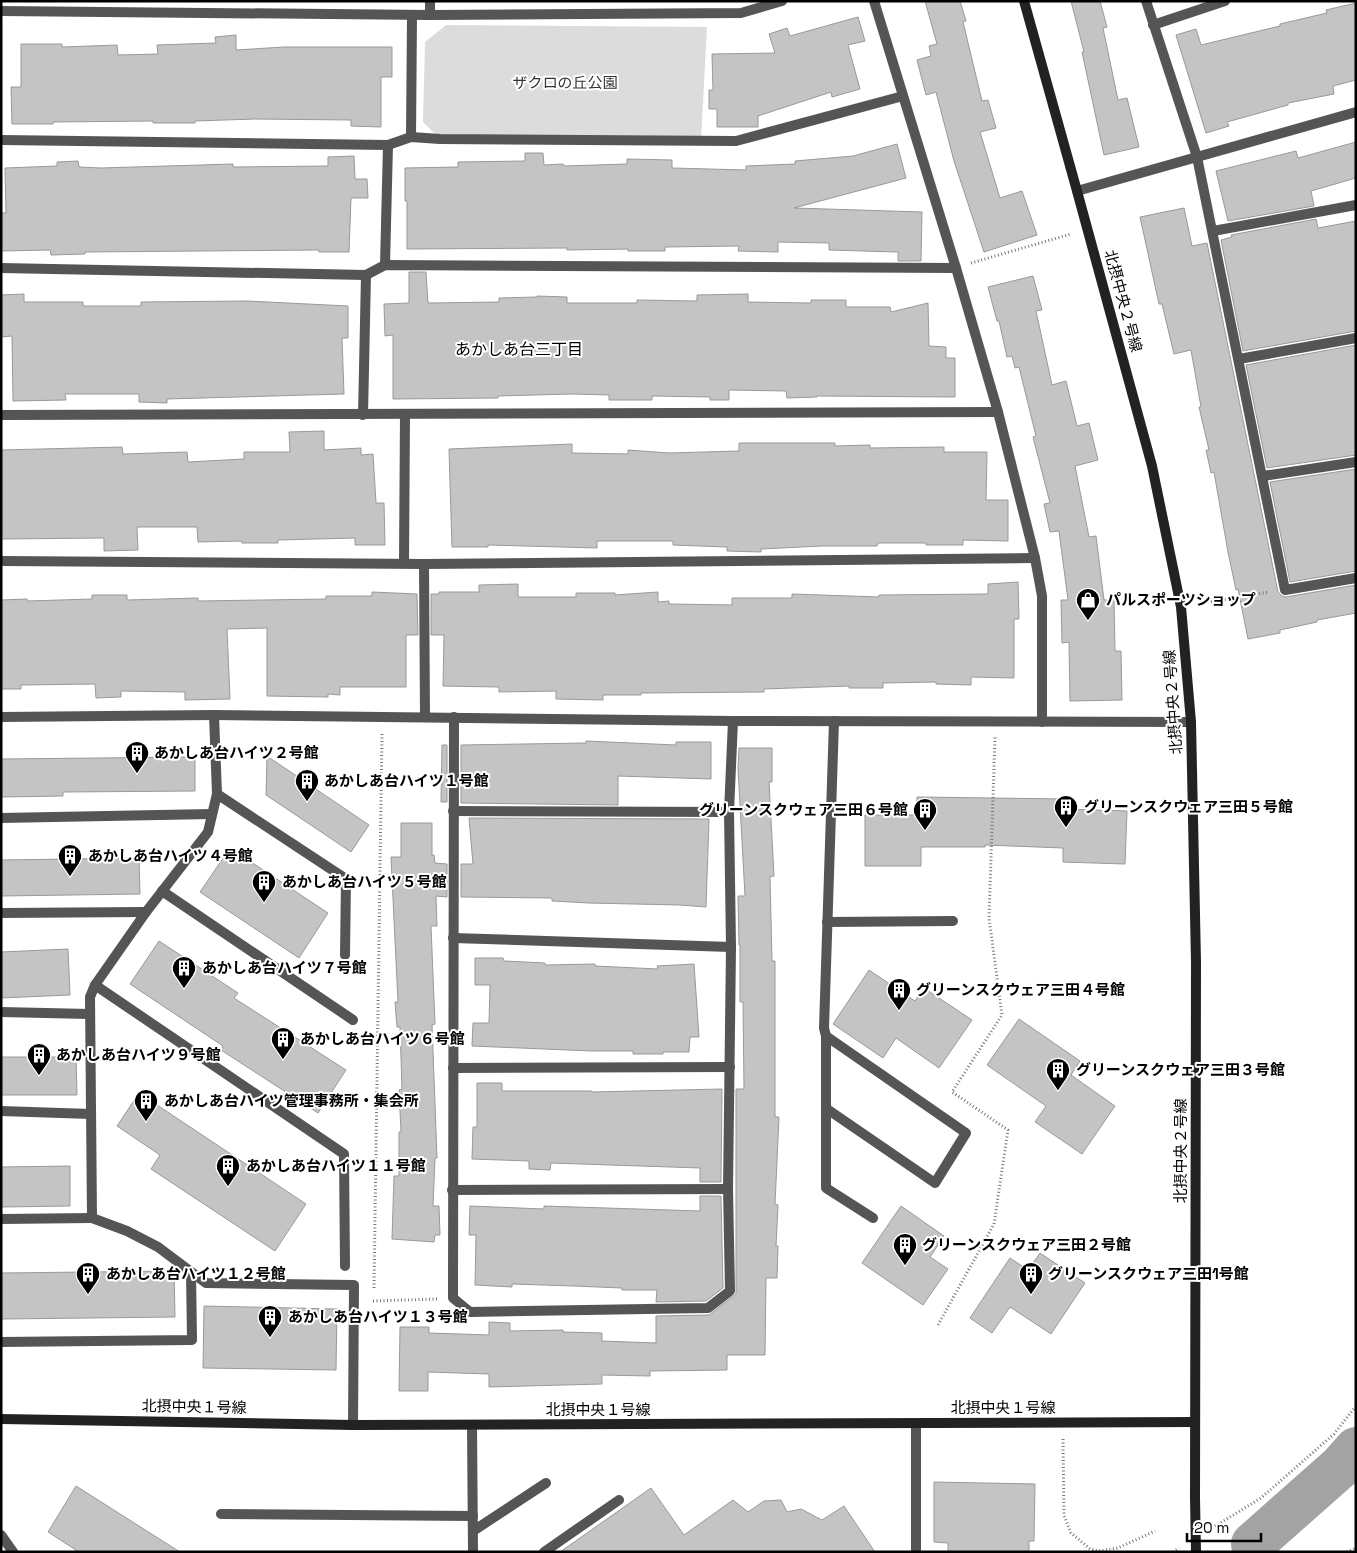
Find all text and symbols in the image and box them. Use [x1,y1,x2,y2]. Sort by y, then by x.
park label: ザクロの丘公園 [512,73,618,92]
street label: 北摂中央２号線 [1101,248,1146,354]
district label: あかしあ台三丁目 [455,339,583,360]
shop icon: パルスポーツショップ [1075,587,1101,621]
place label: パルスポーツショップ [1106,590,1256,609]
street label: 北摂中央２号線 [1159,649,1186,755]
building icon: あかしあ台ハイツ２号館 [124,740,150,774]
place label: あかしあ台ハイツ２号館 [154,743,319,762]
building icon: あかしあ台ハイツ１号館 [294,768,320,802]
place label: あかしあ台ハイツ１号館 [324,771,489,790]
building icon: グリーンスクウェア三田５号館 [1053,794,1079,828]
building icon: グリーンスクウェア三田６号館 [912,797,938,831]
place label: グリーンスクウェア三田５号館 [1084,797,1293,816]
place label: グリーンスクウェア三田６号館 [699,800,908,819]
building icon: あかしあ台ハイツ４号館 [57,843,83,877]
place label: あかしあ台ハイツ４号館 [88,846,253,865]
building icon: あかしあ台ハイツ５号館 [251,869,277,903]
place label: あかしあ台ハイツ５号館 [282,872,447,891]
building icon: あかしあ台ハイツ７号館 [171,955,197,989]
place label: あかしあ台ハイツ７号館 [202,958,367,977]
building icon: グリーンスクウェア三田４号館 [886,977,912,1011]
place label: グリーンスクウェア三田４号館 [916,980,1125,999]
building icon: あかしあ台ハイツ６号館 [270,1026,296,1060]
place label: あかしあ台ハイツ６号館 [300,1029,465,1048]
building icon: あかしあ台ハイツ９号館 [26,1042,52,1076]
place label: あかしあ台ハイツ９号館 [56,1045,221,1064]
building icon: グリーンスクウェア三田３号館 [1045,1057,1071,1091]
place label: グリーンスクウェア三田３号館 [1076,1060,1285,1079]
building icon: あかしあ台ハイツ管理事務所・集会所 [133,1088,159,1122]
place label: あかしあ台ハイツ管理事務所・集会所 [164,1091,419,1110]
street label: 北摂中央２号線 [1171,1098,1190,1204]
building icon: あかしあ台ハイツ１１号館 [215,1153,241,1187]
place label: あかしあ台ハイツ１１号館 [246,1156,426,1175]
building icon: グリーンスクウェア三田２号館 [892,1232,918,1266]
place label: グリーンスクウェア三田２号館 [922,1235,1131,1254]
building icon: あかしあ台ハイツ１２号館 [75,1261,101,1295]
building icon: グリーンスクウェア三田1号館 [1018,1261,1044,1295]
place label: あかしあ台ハイツ１２号館 [106,1264,286,1283]
place label: グリーンスクウェア三田1号館 [1048,1264,1249,1283]
building icon: あかしあ台ハイツ１３号館 [257,1304,283,1338]
place label: あかしあ台ハイツ１３号館 [288,1307,468,1326]
street label: 北摂中央１号線 [141,1396,247,1417]
street label: 北摂中央１号線 [950,1398,1056,1417]
street label: 北摂中央１号線 [545,1400,651,1419]
scale bar [1187,1510,1261,1542]
text: 20 m [1194,1518,1229,1537]

